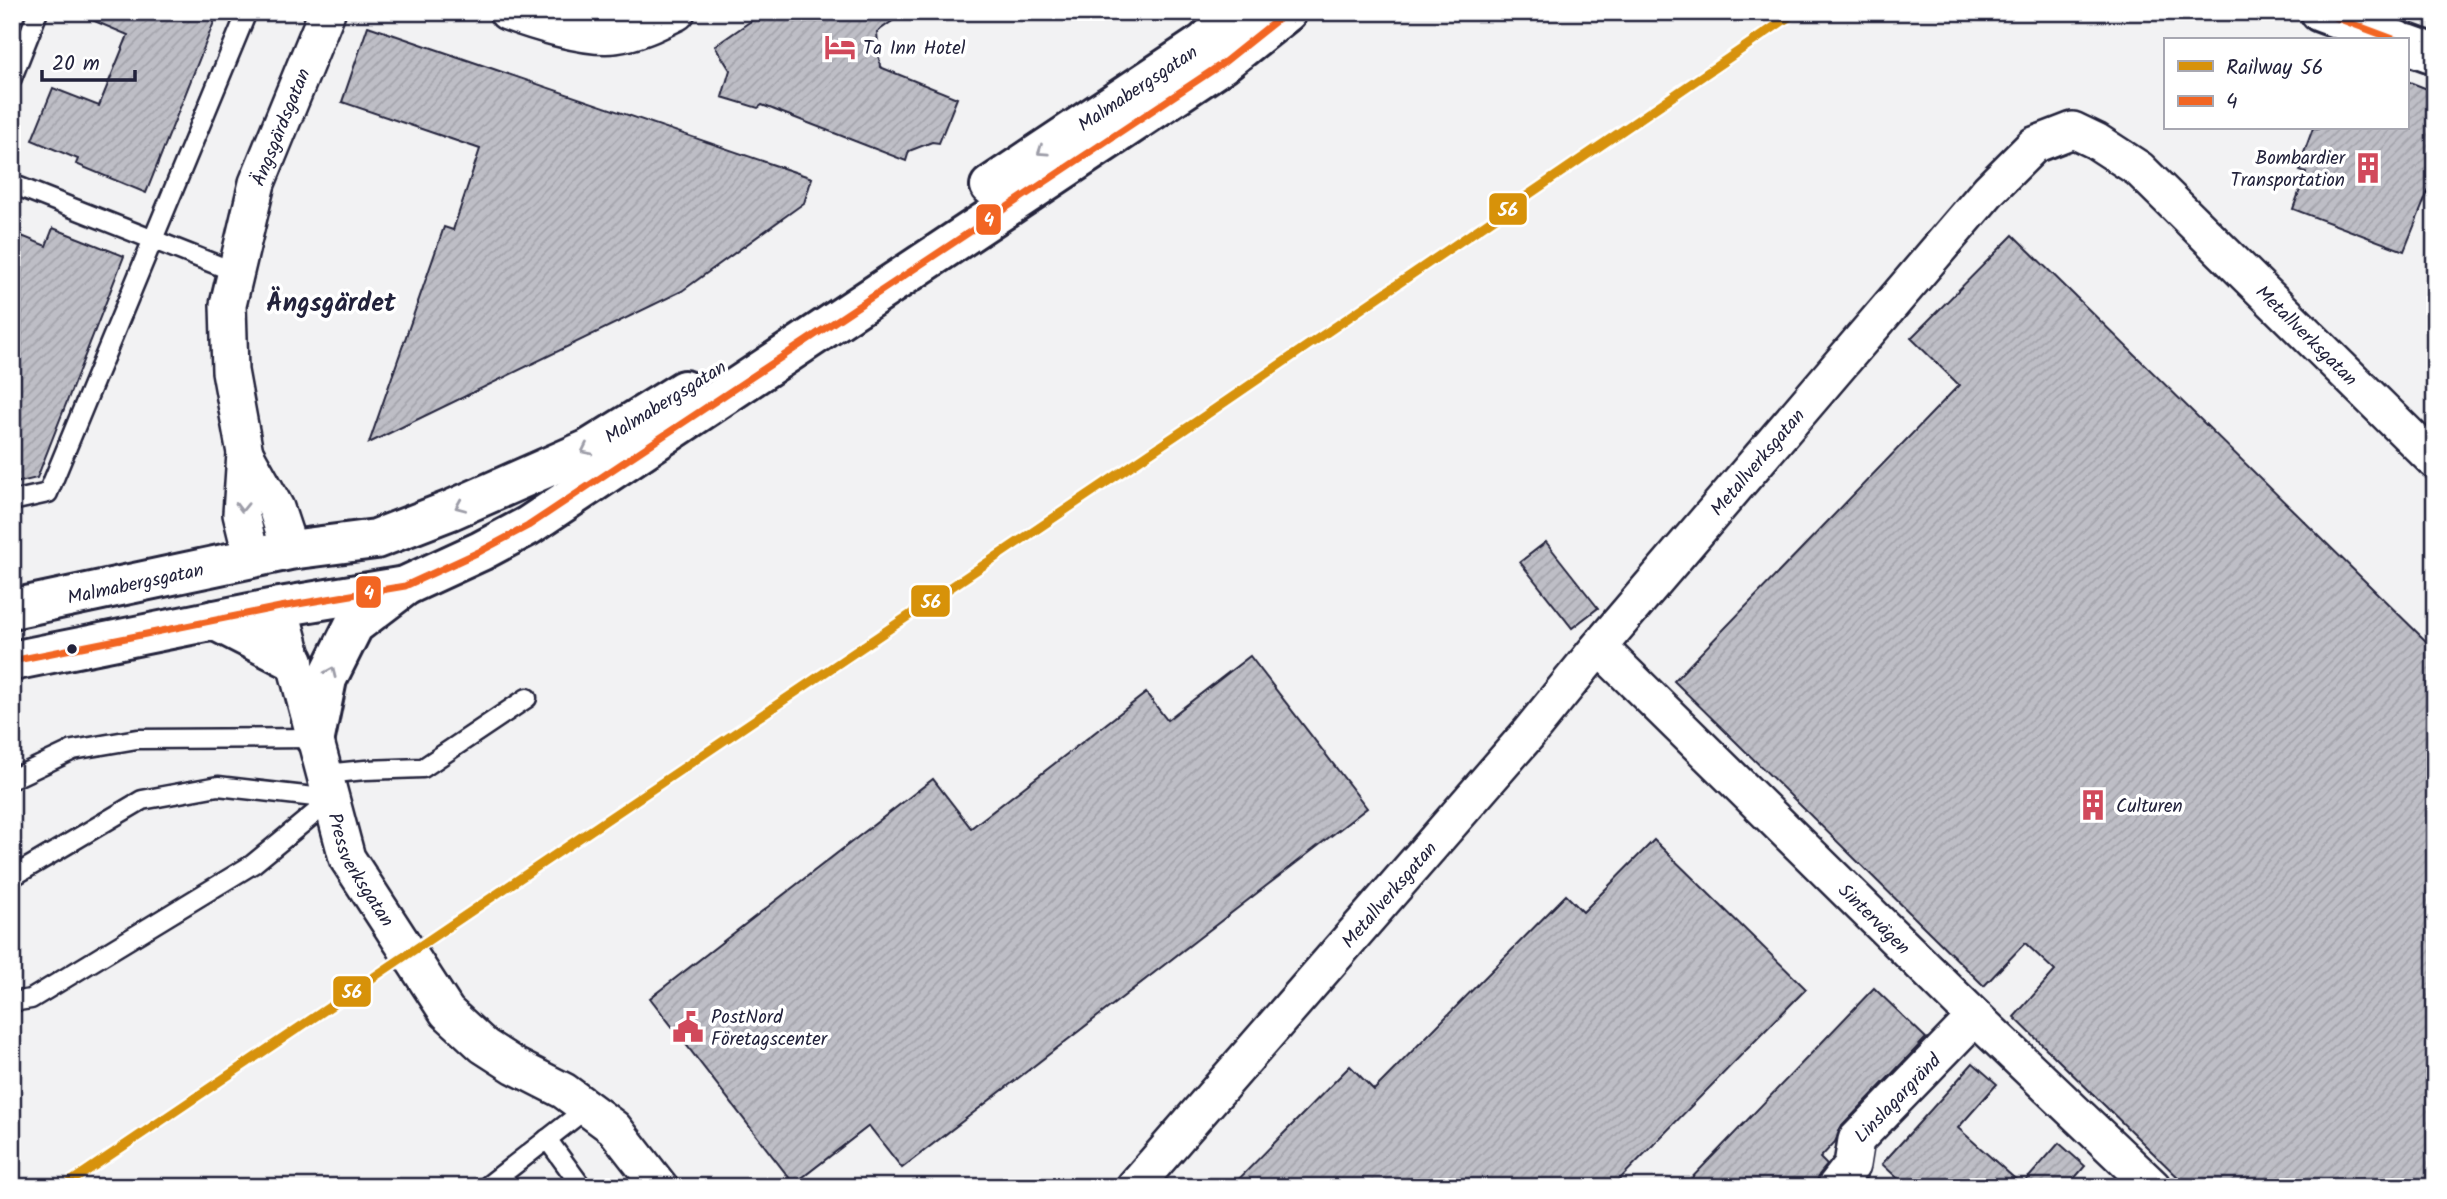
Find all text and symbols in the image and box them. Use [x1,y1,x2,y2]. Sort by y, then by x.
hotel icon: Ta Inn Hotel [823,30,857,64]
place label: Ta Inn Hotel [863,34,966,64]
scale bar [42,38,135,82]
street label: Malmabergsgatan [1072,38,1204,140]
legend [2164,38,2408,130]
text: 20 m [52,48,100,81]
text: Railway 56 [2226,52,2323,85]
street label: Ängsgärdsgatan [244,64,319,191]
text: 4 [2226,86,2238,119]
one-way arrow [1037,143,1050,155]
place label: Bombardier Transportation [2231,144,2347,196]
building icon: Bombardier Transportation [2351,151,2385,185]
line badge: 56 [1488,192,1528,226]
text: 56 [1497,196,1518,226]
line badge: 4 [975,203,1002,236]
text: 4 [984,206,995,236]
street label: Metallverksgatan [2248,279,2364,394]
district label: Ängsgärdet [266,283,396,325]
street label: Malmabergsgatan [599,353,733,452]
street label: Metallverksgatan [1704,403,1813,524]
one-way arrow [581,442,593,456]
one-way arrow [455,498,468,512]
one-way arrow [234,502,250,513]
street label: Malmabergsgatan [65,556,207,614]
line badge: 4 [355,575,382,609]
text: 4 [364,579,375,609]
line badge: 56 [910,584,951,618]
text: 56 [920,588,941,618]
unlabelled marker [65,642,79,656]
one-way arrow [323,667,337,679]
building icon: Culturen [2076,788,2110,822]
place label: Culturen [2116,792,2183,822]
street label: Pressverksgatan [319,810,401,934]
street label: Metallverksgatan [1335,835,1445,956]
street label: Sintervägen [1830,877,1917,963]
line badge: 56 [332,975,372,1008]
text: 56 [341,978,362,1008]
place label: PostNord Företagscenter [711,1003,829,1055]
public building icon: PostNord Företagscenter [671,1010,705,1044]
street label: Linslagargränd [1848,1047,1949,1151]

